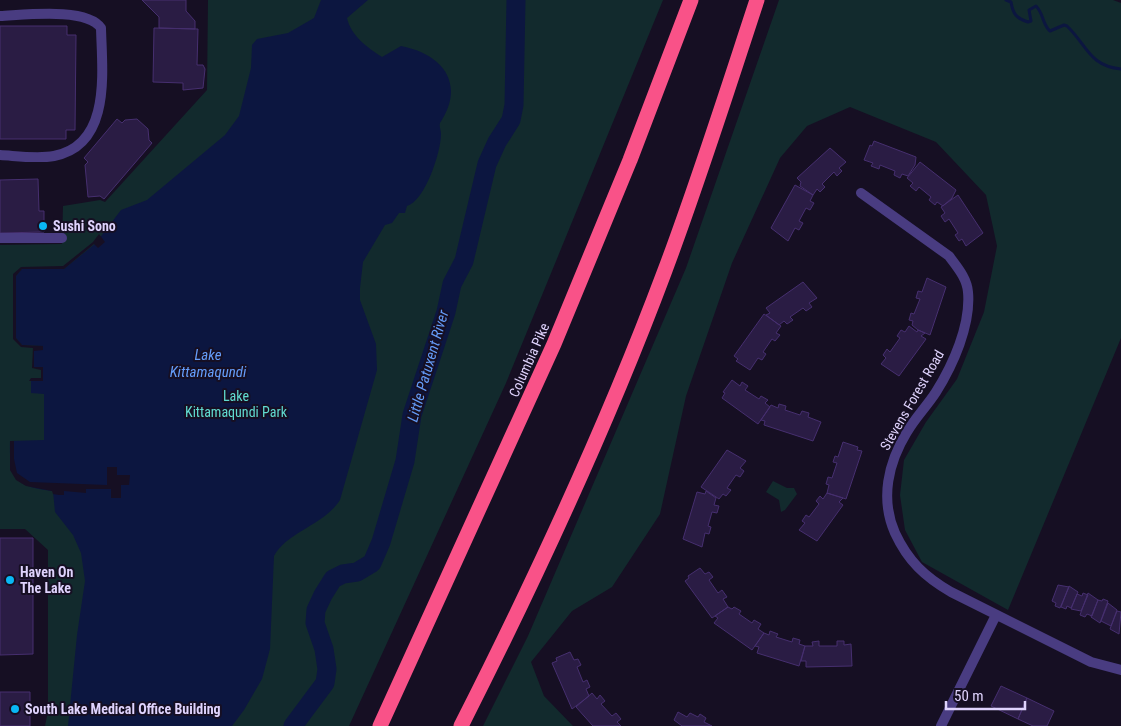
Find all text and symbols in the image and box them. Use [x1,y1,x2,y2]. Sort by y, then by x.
place label: Sushi Sono [53,218,116,234]
marker: Sushi Sono [37,220,49,232]
water label: Little Patuxent River [403,308,453,424]
street label: Columbia Pike [506,320,553,399]
water label: Lake Kittamaqundi [170,346,247,381]
street label: Stevens Forest Road [877,347,947,453]
park label: Lake Kittamaqundi Park [185,388,288,420]
place label: Haven On The Lake [20,564,74,596]
marker: Haven On The Lake [4,574,16,586]
scale bar [946,678,1025,710]
text: 50 m [954,687,984,705]
place label: South Lake Medical Office Building [25,701,221,717]
marker: South Lake Medical Office Building [9,703,21,715]

